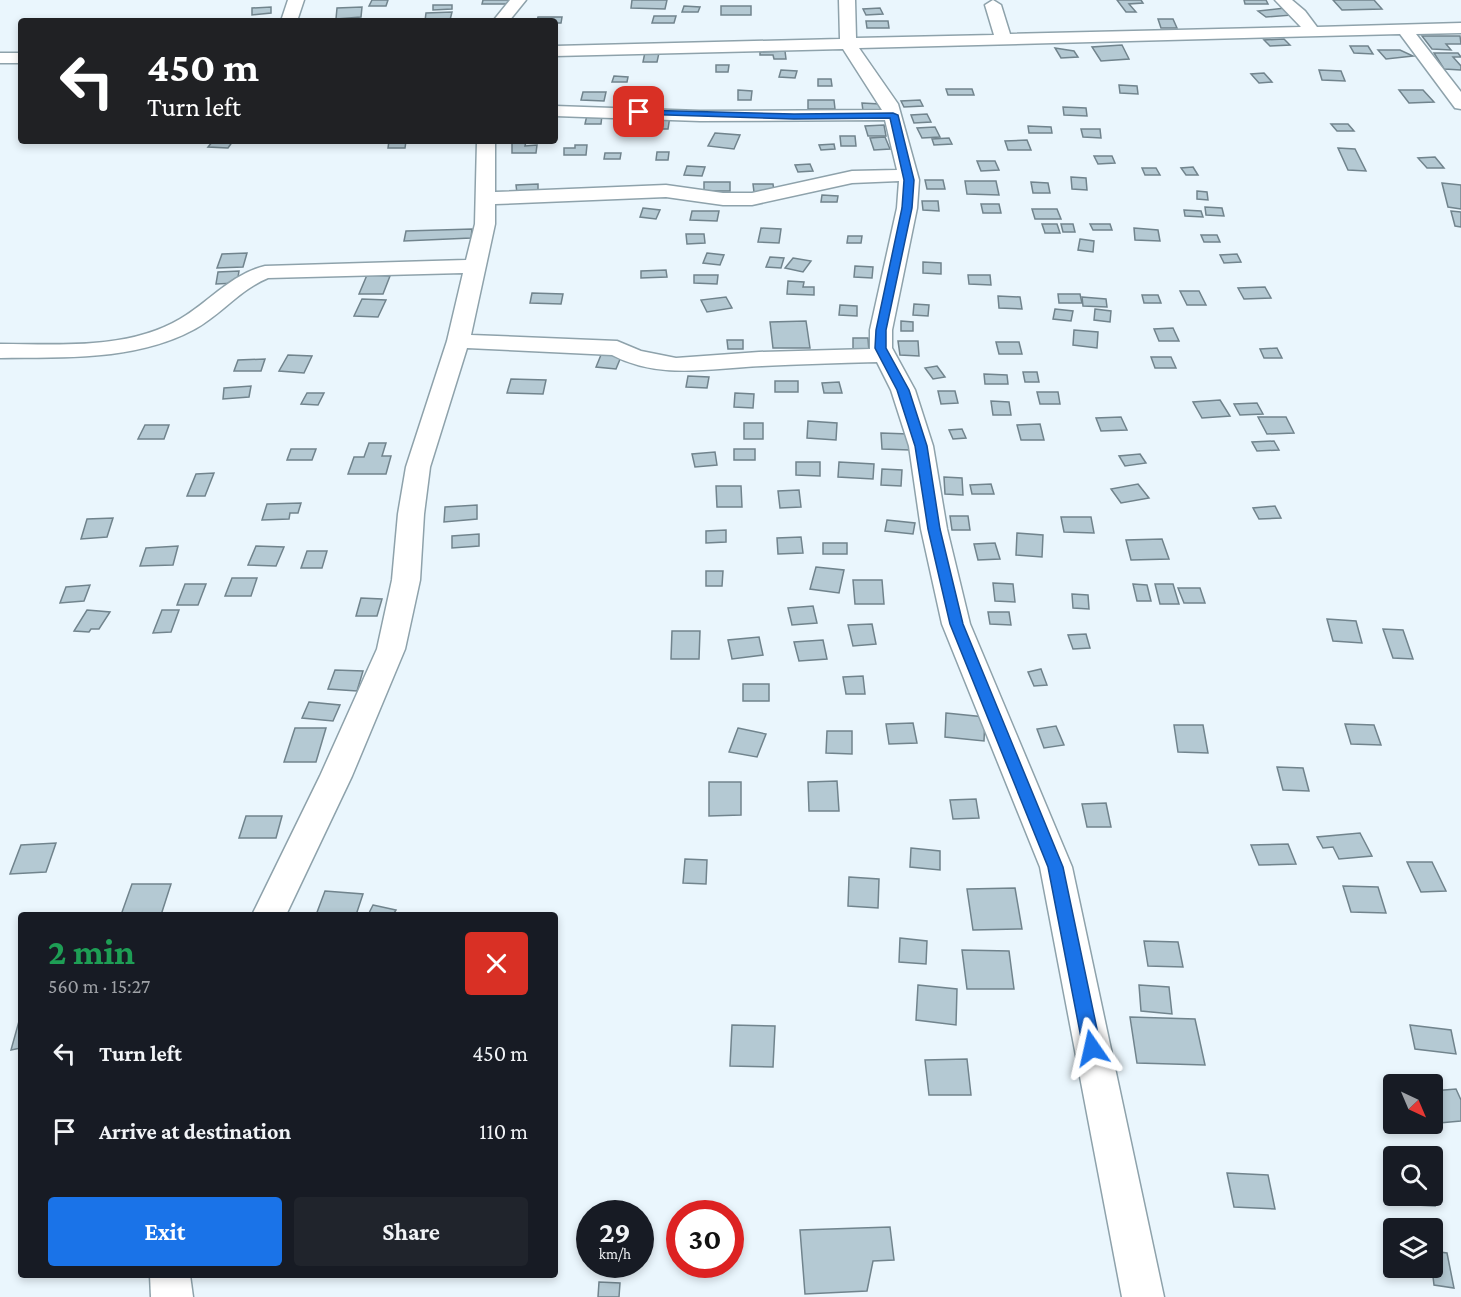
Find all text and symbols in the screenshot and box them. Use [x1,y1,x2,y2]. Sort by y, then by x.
icon: left [48,42,126,120]
text: 450 m [147,43,259,90]
pin [613,86,664,137]
text: Turn left [147,92,241,122]
icon: arrive [622,95,655,128]
text: 2 min [48,932,135,972]
button: close [465,932,528,995]
text: 560 m · 15:27 [48,975,150,997]
position arrow [1060,1016,1124,1080]
icon: left [48,1037,81,1070]
text: Turn left [99,1041,182,1066]
text: 450 m [472,1041,528,1066]
north arrow [1383,1074,1443,1134]
map controls [1383,1074,1443,1278]
icon: arrive [48,1115,81,1148]
text: Arrive at destination [99,1119,291,1144]
text: 110 m [479,1119,528,1144]
button: search [1383,1146,1443,1206]
button: Exit [48,1197,282,1266]
button: Share [294,1197,528,1266]
speed limit sign: 30 [666,1200,744,1278]
text: 29 [599,1215,631,1248]
button: layers [1383,1218,1443,1278]
text: km/h [599,1246,631,1262]

